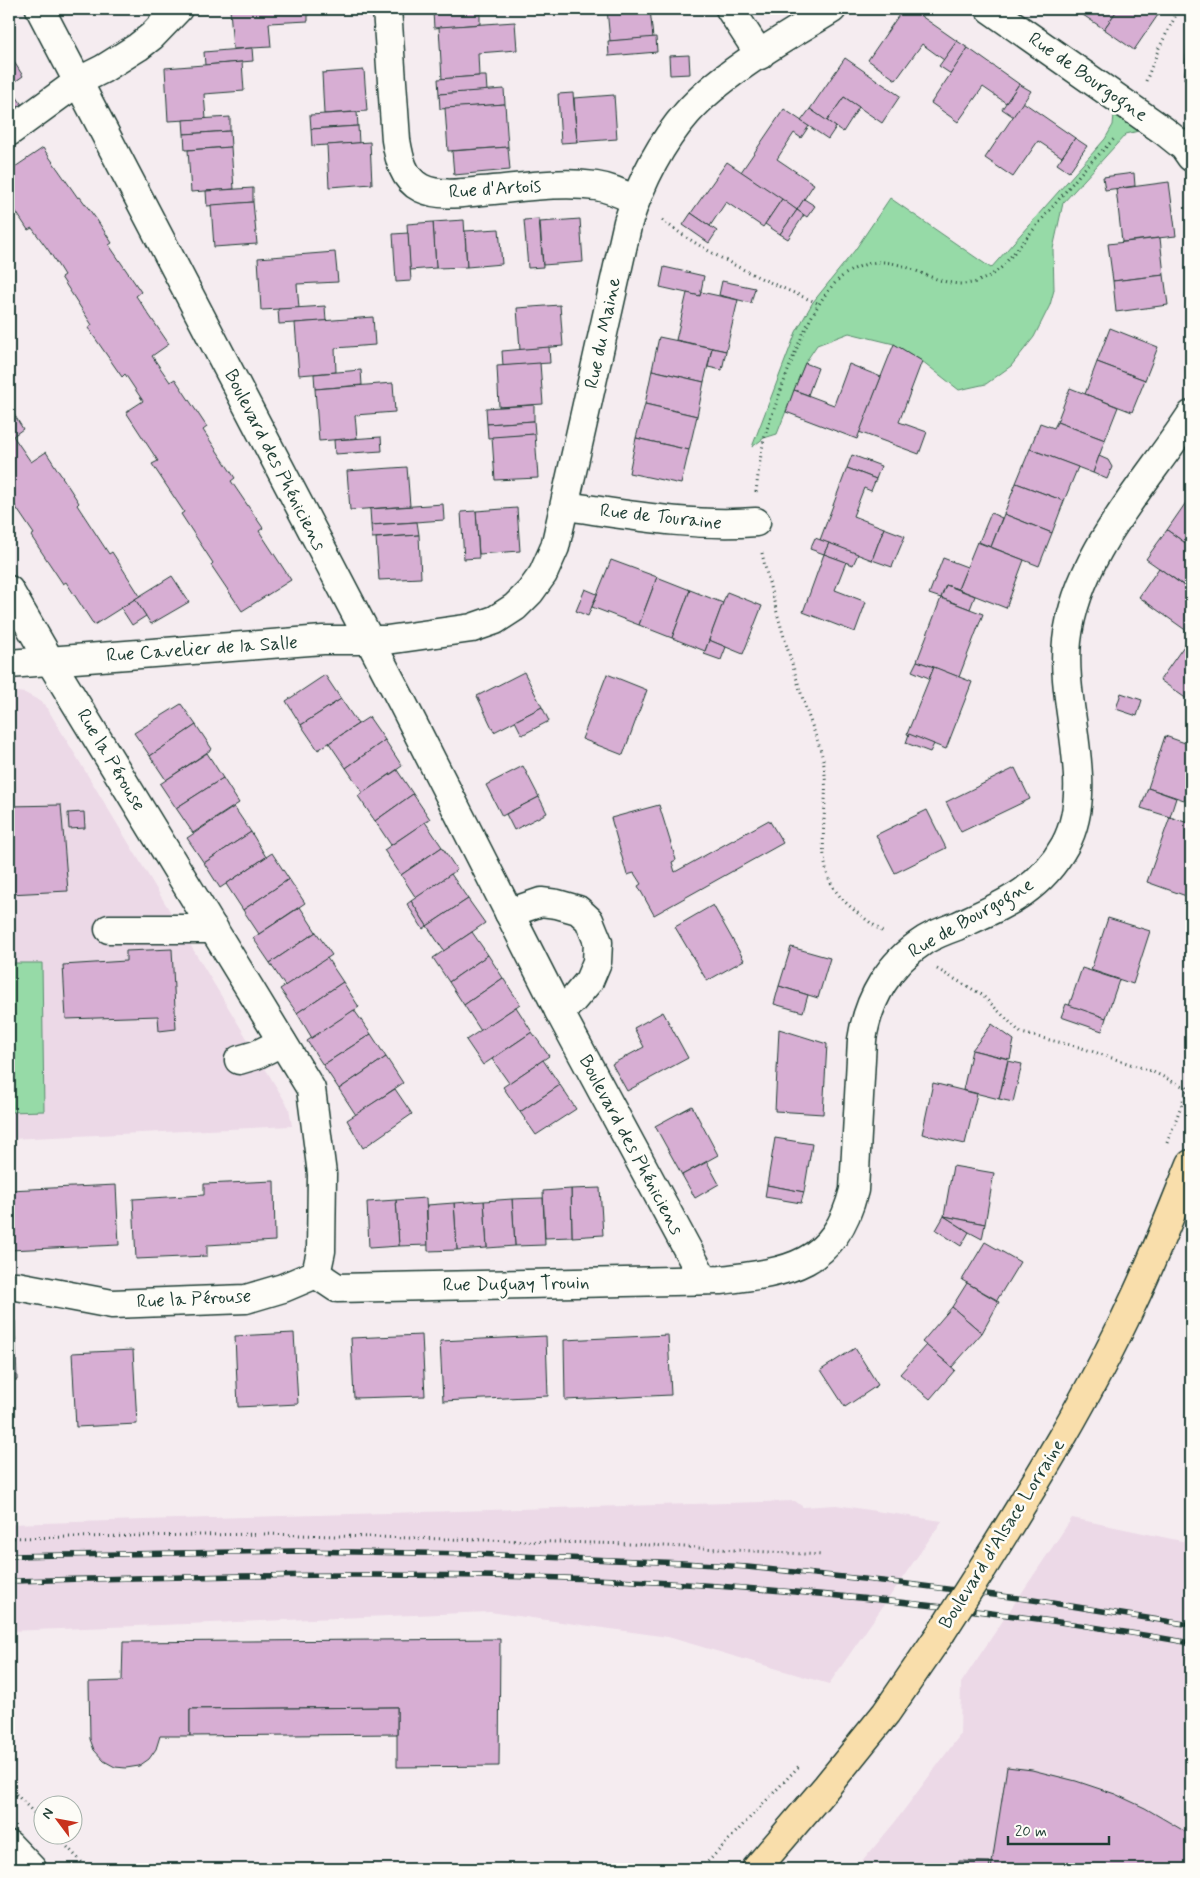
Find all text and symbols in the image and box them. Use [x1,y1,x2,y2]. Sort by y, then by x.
street label: Rue de Bourgogne [1022,26,1153,130]
street label: Rue d'Artois [448,173,542,205]
street label: Rue du Maine [579,275,627,391]
street label: Boulevard des Phéniciens [218,365,332,556]
street label: Rue de Touraine [599,498,723,536]
street label: Rue Cavelier de la Salle [105,630,299,668]
street label: Rue la Pérouse [71,704,151,816]
street label: Rue de Bourgogne [904,872,1040,967]
street label: Boulevard des Phéniciens [573,1051,689,1240]
street label: Rue Duguay Trouin [442,1270,590,1301]
street label: Rue la Pérouse [136,1284,252,1314]
street label: Boulevard d'Alsace Lorraine [933,1434,1071,1634]
north arrow [32,1796,82,1846]
text: N [38,1805,58,1822]
scale bar [1008,1813,1109,1845]
text: 20 m [1015,1822,1047,1842]

